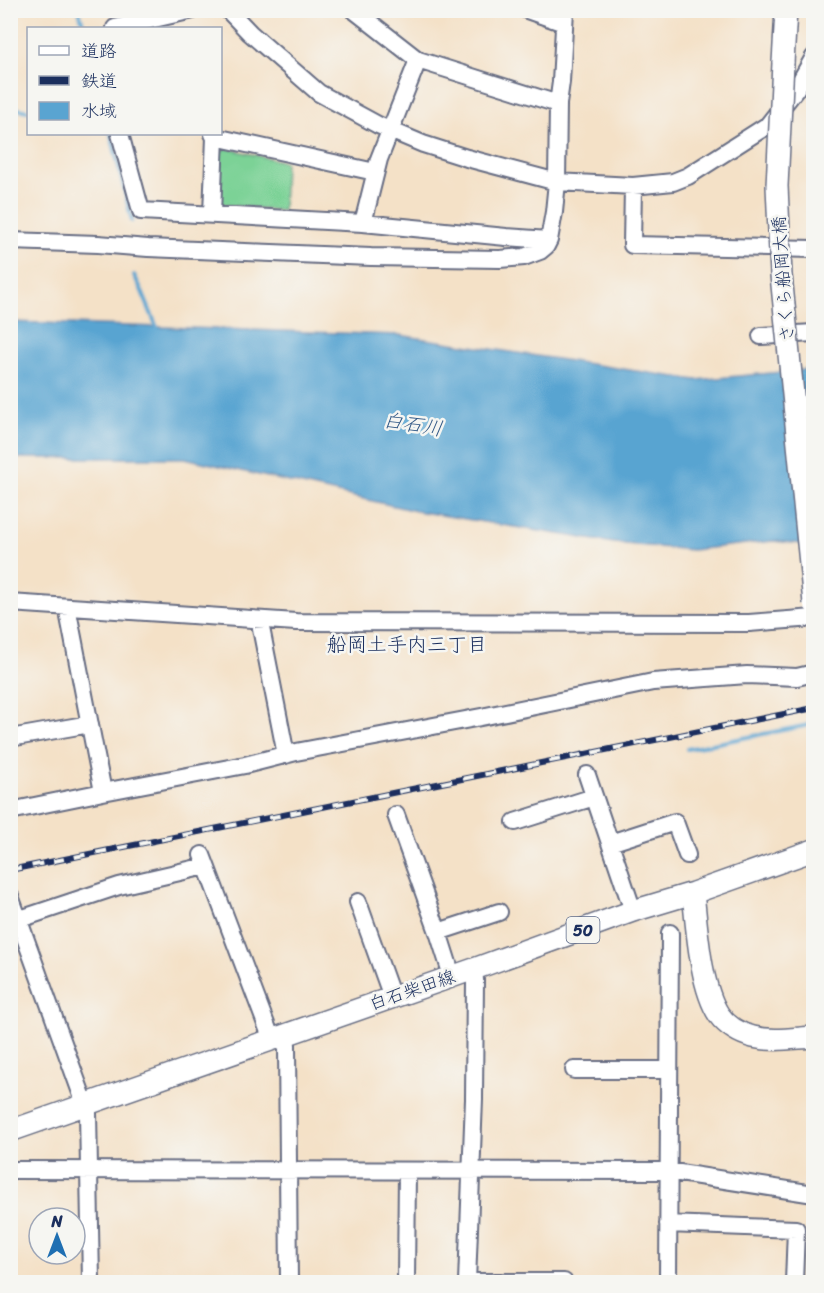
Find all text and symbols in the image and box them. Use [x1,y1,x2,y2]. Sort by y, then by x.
legend [27,27,222,135]
text: 道路 [81,35,117,67]
text: 鉄道 [81,65,117,97]
text: 水域 [81,95,117,127]
street label: さくら船岡大橋 [763,215,803,343]
water label: 白石川 [381,403,445,446]
district label: 船岡土手内三丁目 [327,627,487,662]
road number: 50 [566,917,600,943]
street label: 白石柴田線 [364,960,460,1020]
north arrow [27,1206,87,1266]
text: N [50,1207,63,1236]

